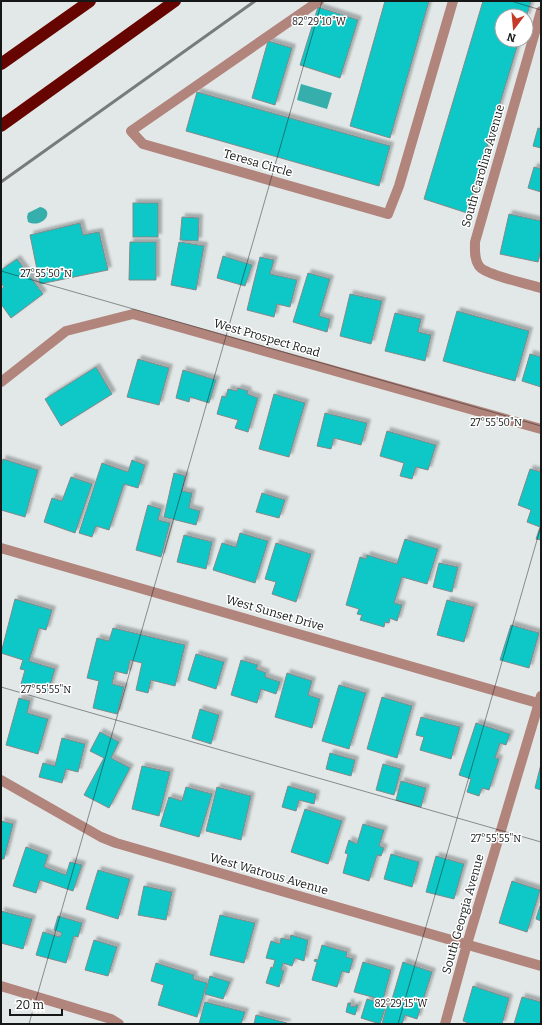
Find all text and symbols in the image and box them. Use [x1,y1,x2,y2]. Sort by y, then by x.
north arrow [494,8,534,48]
text: 82°29'10"W [292,16,347,28]
text: N [505,30,517,45]
street label: South Carolina Avenue [459,103,507,229]
street label: Teresa Circle [222,146,294,180]
text: 27°55'50"N [20,268,72,280]
street label: West Prospect Road [212,316,322,360]
text: 27°55'50"N [470,417,522,429]
street label: West Sunset Drive [224,592,326,634]
text: 27°55'55"N [21,684,71,696]
text: 27°55'55"N [471,833,521,845]
street label: West Watrous Avenue [208,850,330,898]
street label: South Georgia Avenue [439,853,487,975]
scale bar [10,991,62,1017]
text: 20 m [16,998,45,1012]
text: 82°29'15"W [374,998,428,1010]

